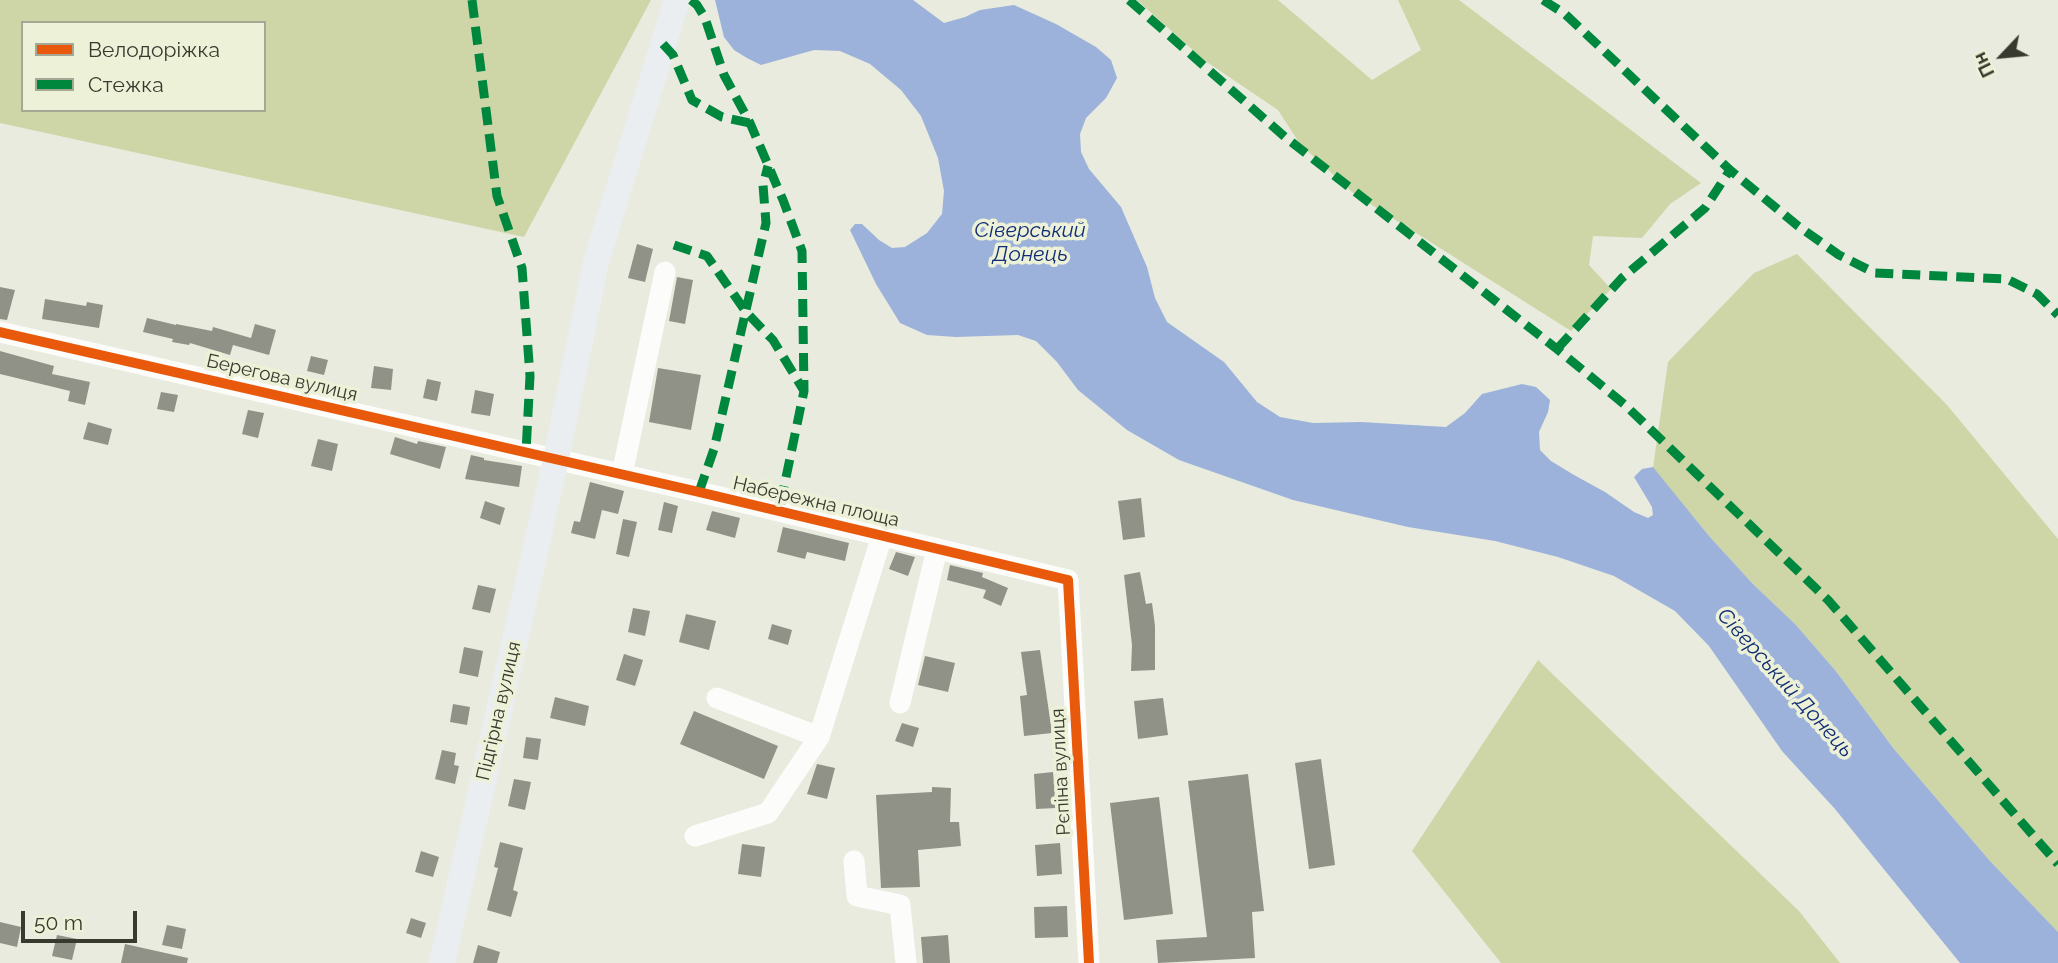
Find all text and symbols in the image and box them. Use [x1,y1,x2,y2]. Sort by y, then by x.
legend [21,21,266,112]
north arrow [1967,21,2037,91]
text: Велодоріжка [88,37,220,62]
text: Пн [1968,49,1999,81]
text: Стежка [88,72,164,97]
water label: Сіверський Донець [974,218,1086,268]
street label: Берегова вулиця [204,350,360,406]
street label: Набережна площа [731,472,901,532]
water label: Сіверський Донець [1711,603,1859,763]
street label: Підгірна вулиця [472,639,526,783]
street label: Рєпіна вулиця [1046,708,1076,836]
scale bar [24,897,140,941]
text: 50 m [34,910,83,935]

